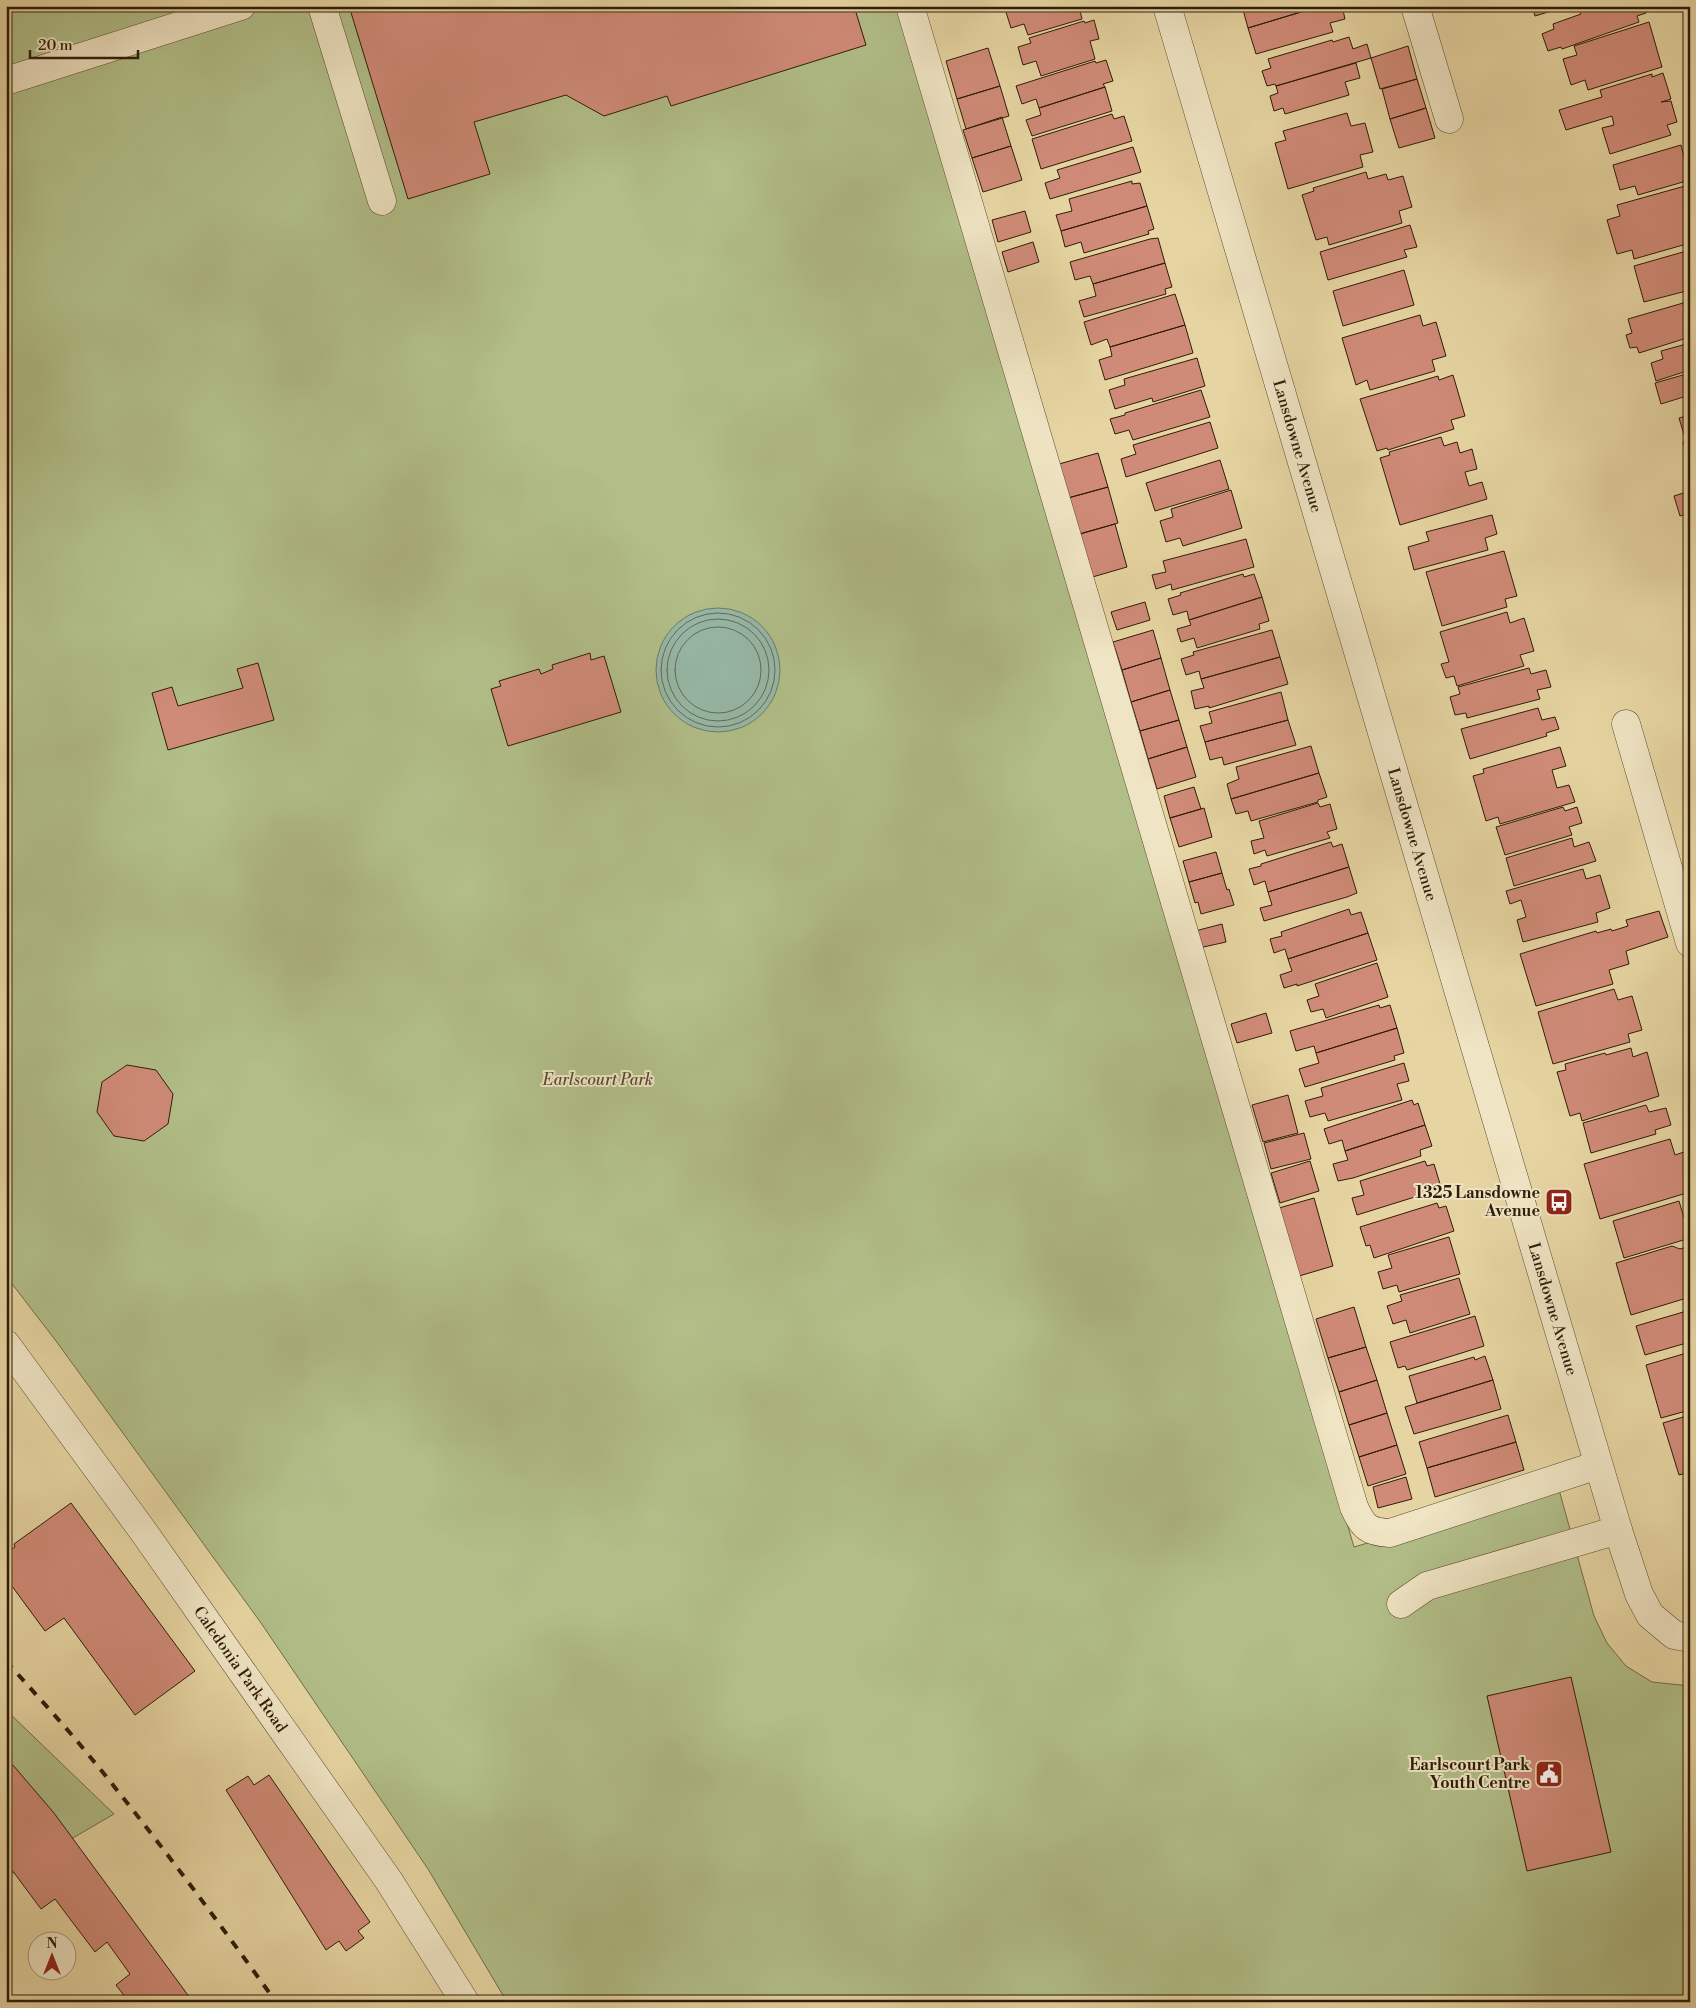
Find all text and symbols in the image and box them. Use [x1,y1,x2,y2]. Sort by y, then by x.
scale bar [30,28,138,60]
text: 20 m [38,36,73,55]
street label: Lansdowne Avenue [1268,377,1326,515]
street label: Lansdowne Avenue [1383,766,1441,903]
park label: Earlscourt Park [542,1070,653,1090]
place label: 1325 Lansdowne Avenue [1415,1183,1540,1221]
bus stop icon: 1325 Lansdowne Avenue [1544,1187,1574,1217]
street label: Lansdowne Avenue [1523,1240,1582,1378]
street label: Caledonia Park Road [189,1602,292,1737]
place label: Earlscourt Park Youth Centre [1409,1755,1531,1793]
public building icon: Earlscourt Park Youth Centre [1534,1759,1564,1789]
north arrow [28,1930,78,1980]
text: N [46,1935,58,1953]

